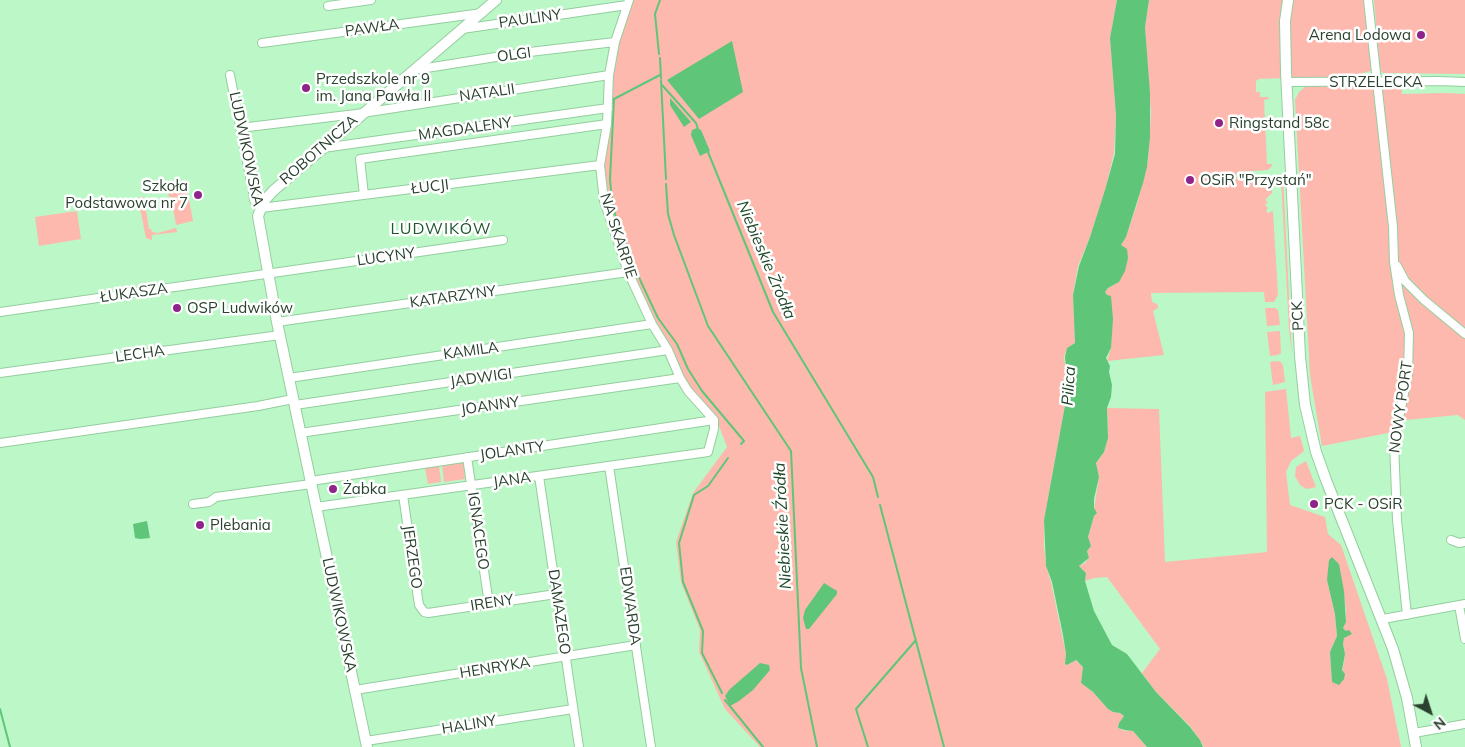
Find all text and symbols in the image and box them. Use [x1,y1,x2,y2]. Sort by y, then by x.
street label: PAULINY [498,6,562,32]
street label: PAWŁA [344,15,400,41]
place label: Arena Lodowa [1309,26,1411,44]
marker: Arena Lodowa [1415,29,1427,41]
street label: OLGI [496,44,532,66]
place label: Przedszkole nr 9 im. Jana Pawła II [316,70,431,105]
street label: STRZELECKA [1329,73,1423,91]
street label: NATALII [458,80,516,106]
marker: Przedszkole nr 9 im. Jana Pawła II [300,82,312,94]
street label: LUDWIKOWSKA [225,90,267,208]
street label: ROBOTNICZA [276,111,362,189]
street label: MAGDALENY [417,114,513,144]
place label: Ringstand 58c [1229,114,1330,132]
marker: Ringstand 58c [1213,117,1225,129]
place label: OSiR "Przystań" [1200,171,1312,189]
marker: OSiR "Przystań" [1184,174,1196,186]
street label: ŁUCJI [410,176,450,198]
place label: Szkoła Podstawowa nr 7 [65,177,188,212]
marker: Szkoła Podstawowa nr 7 [192,189,204,201]
street label: NA SKARPIE [596,191,640,281]
water label: Niebieskie Żródła [732,198,800,322]
district label: LUDWIKÓW [389,219,493,239]
street label: LUCYNY [356,244,416,270]
street label: ŁUKASZA [99,279,169,307]
street label: KATARZYNY [409,282,497,312]
place label: OSP Ludwików [187,299,293,317]
street label: PCK [1288,301,1308,331]
marker: OSP Ludwików [171,302,183,314]
street label: KAMILA [442,338,500,364]
street label: LECHA [114,342,166,366]
street label: NOWY PORT [1386,360,1416,454]
street label: JADWIGI [449,365,513,391]
water label: Pilica [1058,366,1080,406]
street label: JOANNY [460,393,520,419]
street label: JOLANTY [479,438,545,464]
water label: Niebieskie Źródła [770,462,796,590]
street label: JANA [492,468,532,492]
place label: Żabka [343,480,386,498]
marker: Żabka [327,483,339,495]
street label: IGNACEGO [464,491,492,571]
place label: PCK - OSiR [1324,495,1403,513]
marker: PCK - OSiR [1308,498,1320,510]
place label: Plebania [210,516,271,534]
marker: Plebania [194,519,206,531]
street label: JERZEGO [399,524,425,590]
street label: LUDWIKOWSKA [318,556,360,674]
street label: EDWARDA [616,566,644,646]
street label: DAMAZEGO [544,568,574,656]
street label: IRENY [469,591,515,615]
street label: HENRYKA [458,654,532,682]
north arrow [1405,687,1455,737]
street label: HALINY [440,712,498,738]
text: N [1430,713,1449,734]

